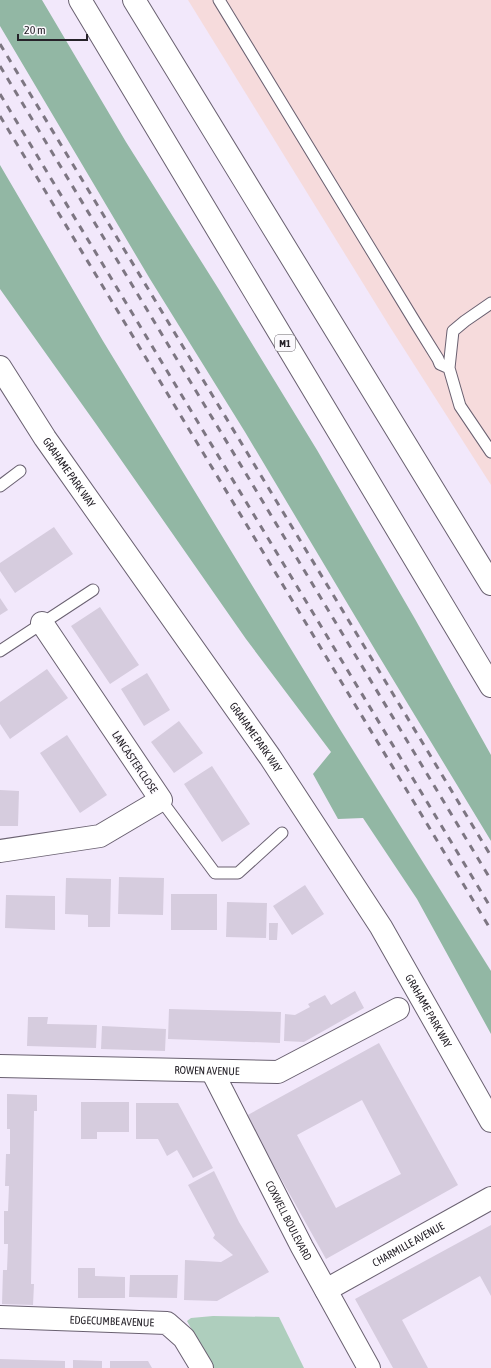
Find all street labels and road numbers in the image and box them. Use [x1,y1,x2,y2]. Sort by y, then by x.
road number: M1 [275,335,295,351]
street label: GRAHAME PARK WAY [41,435,98,509]
street label: GRAHAME PARK WAY [227,700,284,774]
street label: LANCASTER CLOSE [110,729,160,796]
street label: GRAHAME PARK WAY [403,972,454,1050]
street label: ROWEN AVENUE [174,1064,240,1077]
street label: COXWELL BOULEVARD [263,1179,314,1262]
street label: CHARMILLE AVENUE [370,1219,446,1269]
street label: EDGECUMBE AVENUE [69,1314,155,1329]

